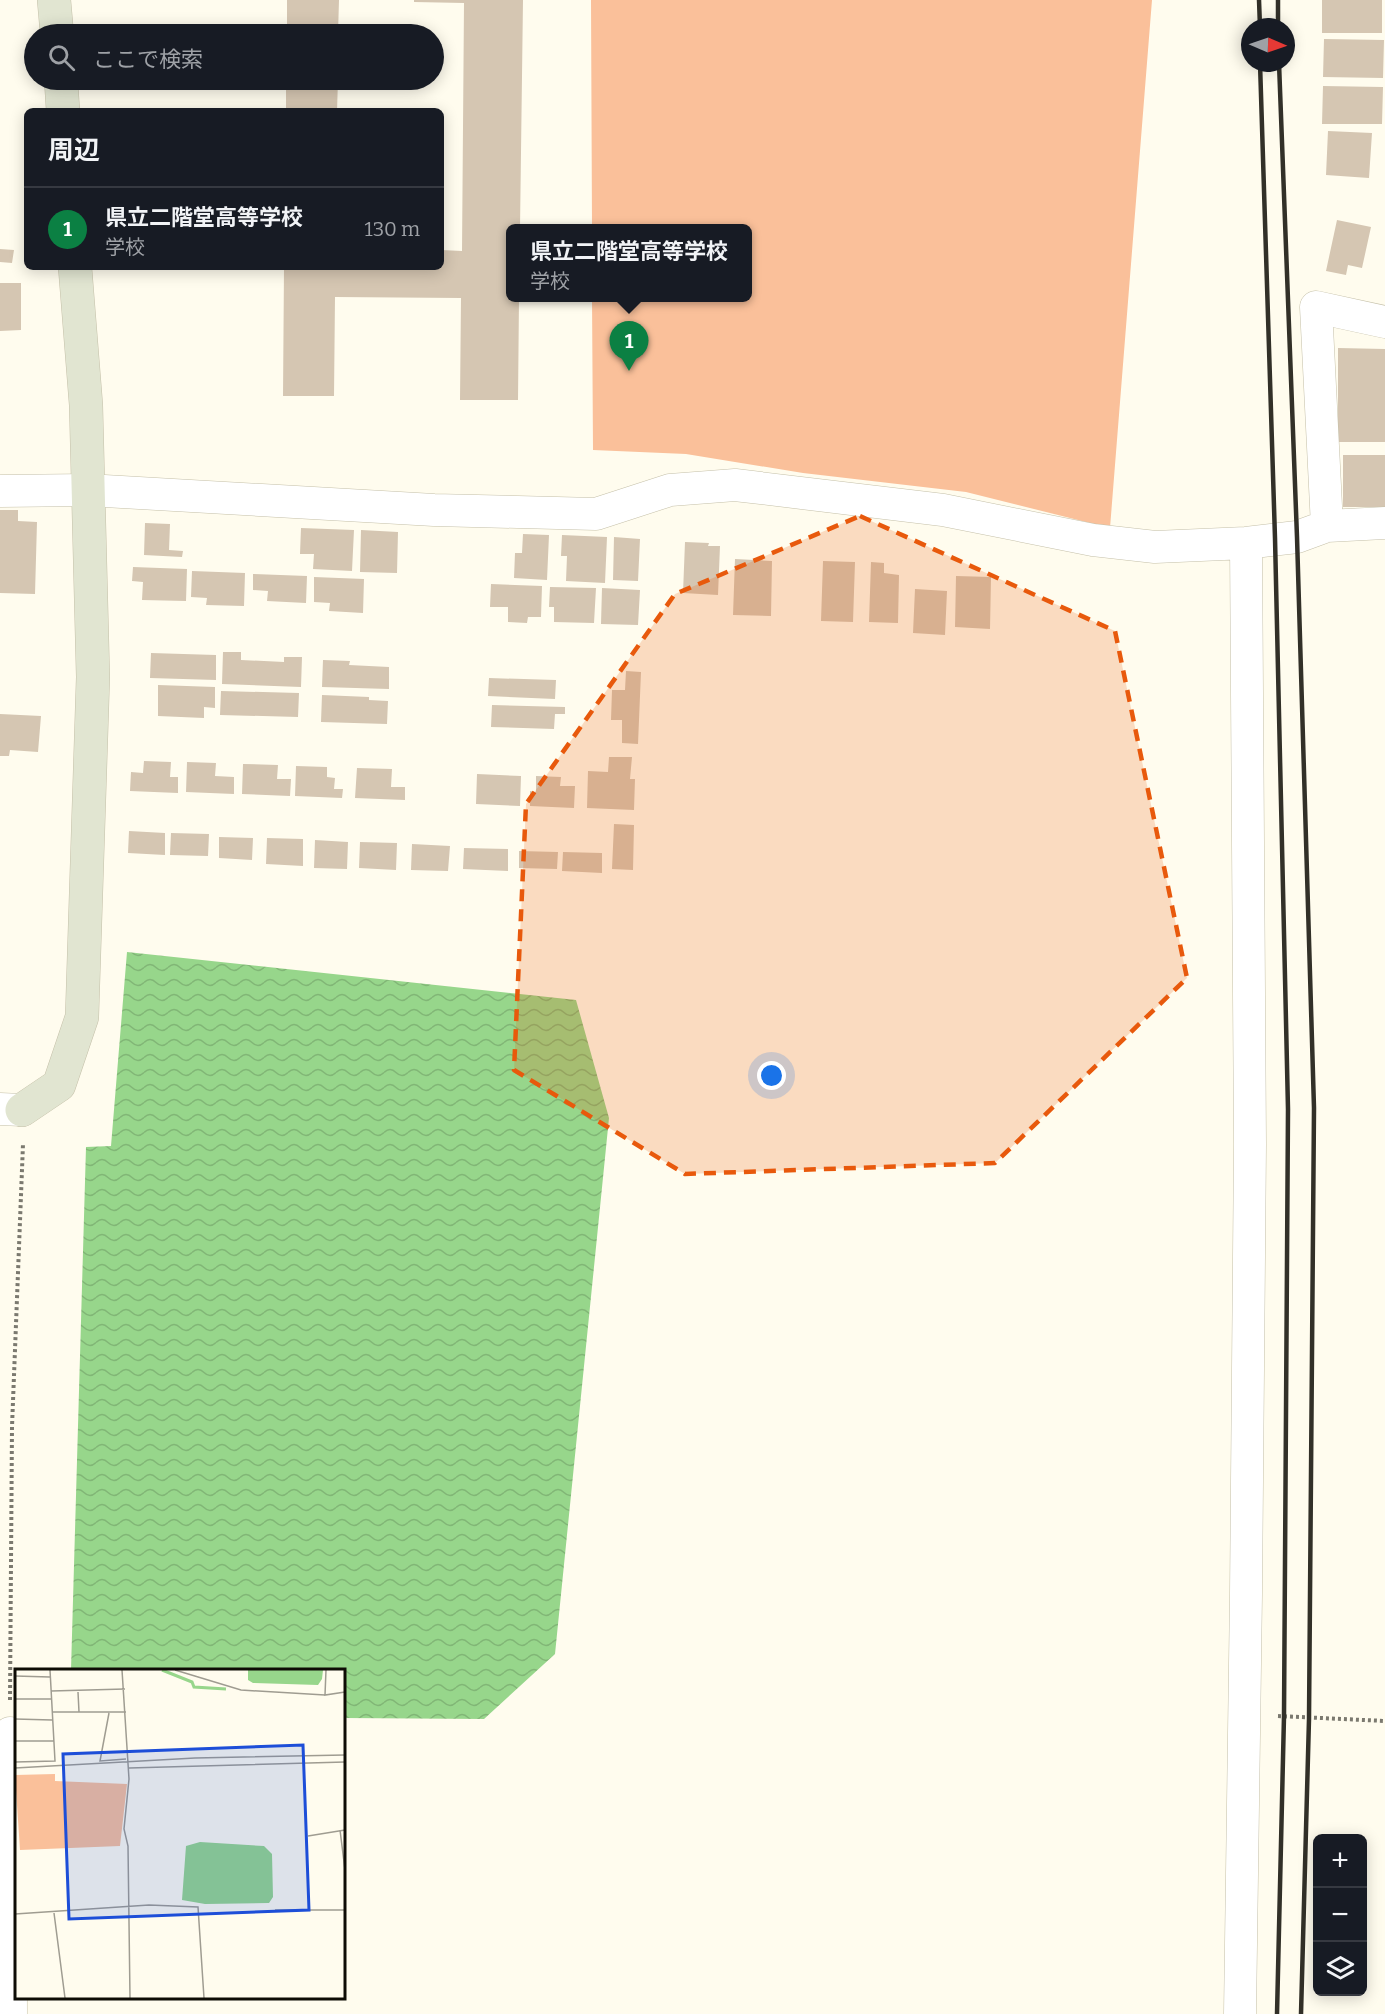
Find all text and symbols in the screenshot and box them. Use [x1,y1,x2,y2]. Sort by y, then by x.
north arrow [1241,18,1295,72]
search box [24,24,444,90]
icon: search [45,41,78,74]
text: ここで検索 [93,46,203,73]
text: 周辺 [48,135,100,166]
text: 県立二階堂高等学校 [105,204,303,231]
text: 1 [63,217,72,241]
text: 130 m [365,217,420,241]
popup [506,224,752,302]
text: 学校 [105,235,145,259]
text: 県立二階堂高等学校 [530,238,728,265]
text: 学校 [530,269,570,293]
pin: 1 [610,322,648,371]
your location [757,1061,786,1090]
inset map [15,1669,345,1999]
map controls [1313,1834,1367,1996]
button: + [1313,1834,1367,1888]
button: − [1313,1888,1367,1942]
button: layers [1313,1942,1367,1996]

